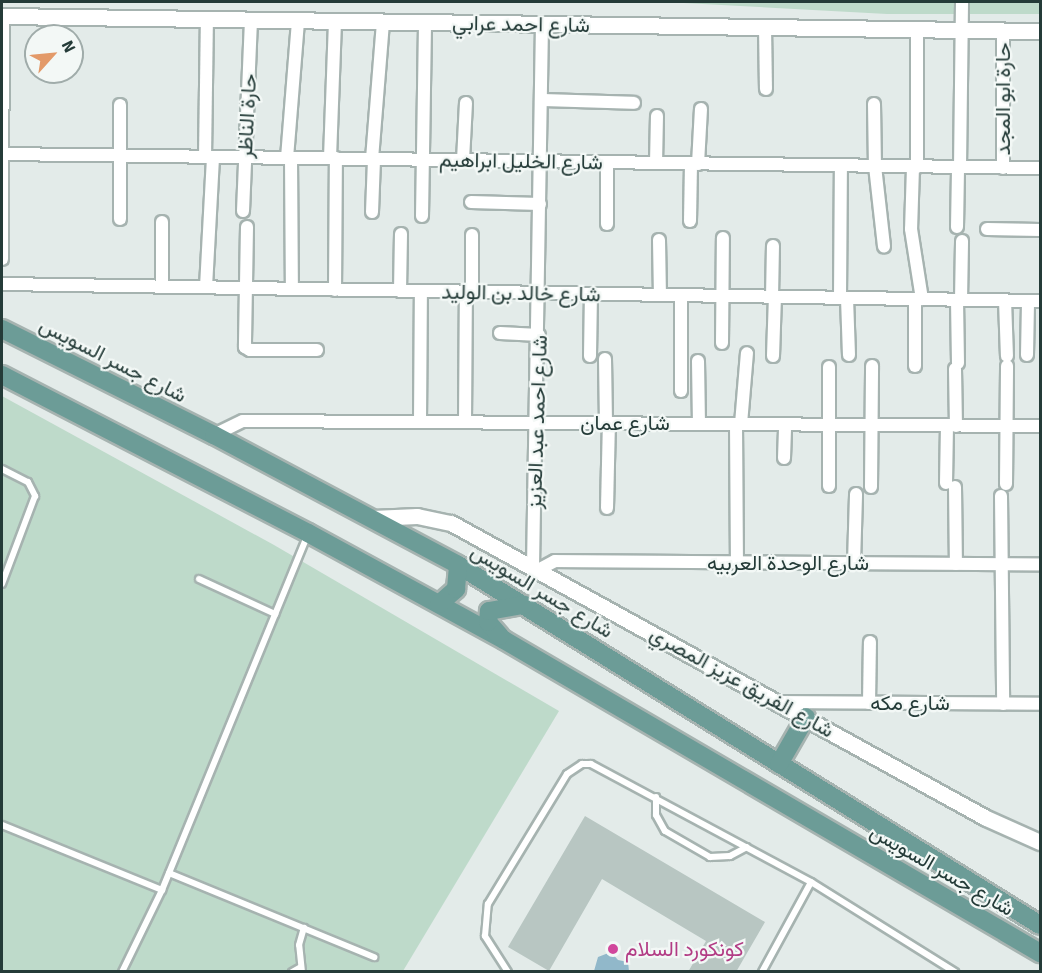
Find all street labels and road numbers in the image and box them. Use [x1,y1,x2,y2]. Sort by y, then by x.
street label: شارع احمد عرابي [452,10,590,38]
street label: حارة ابو المجد [990,43,1016,155]
street label: حارة الناظر [232,73,262,159]
street label: شارع الخليل ابراهيم [439,147,603,175]
street label: شارع خالد بن الوليد [441,279,601,307]
street label: شارع جسر السويس [35,312,191,408]
street label: شارع احمد عبد العزيز [521,335,553,509]
street label: شارع عمان [580,410,670,436]
street label: شارع جسر السويس [466,539,618,643]
street label: شارع الوحدة العربيه [707,550,869,576]
street label: شارع الفريق عزيز المصري [646,621,838,743]
street label: شارع مكه [870,690,950,716]
street label: شارع جسر السويس [866,819,1018,921]

